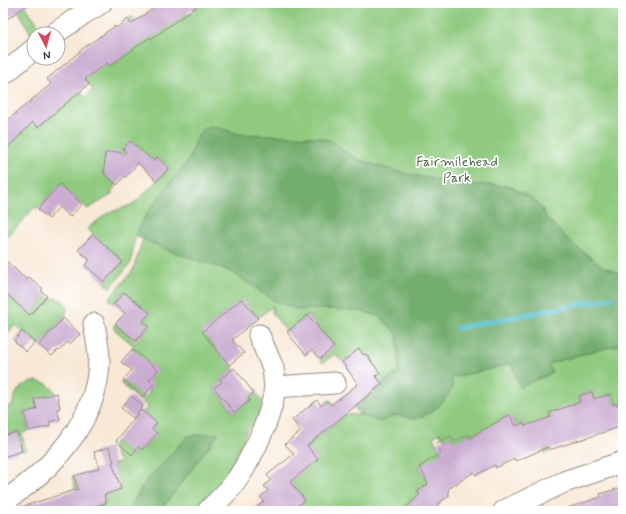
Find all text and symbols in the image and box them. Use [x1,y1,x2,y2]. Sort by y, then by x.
north arrow [26,26,66,66]
text: N [43,48,51,62]
park label: Fairmilehead Park [416,153,498,187]

